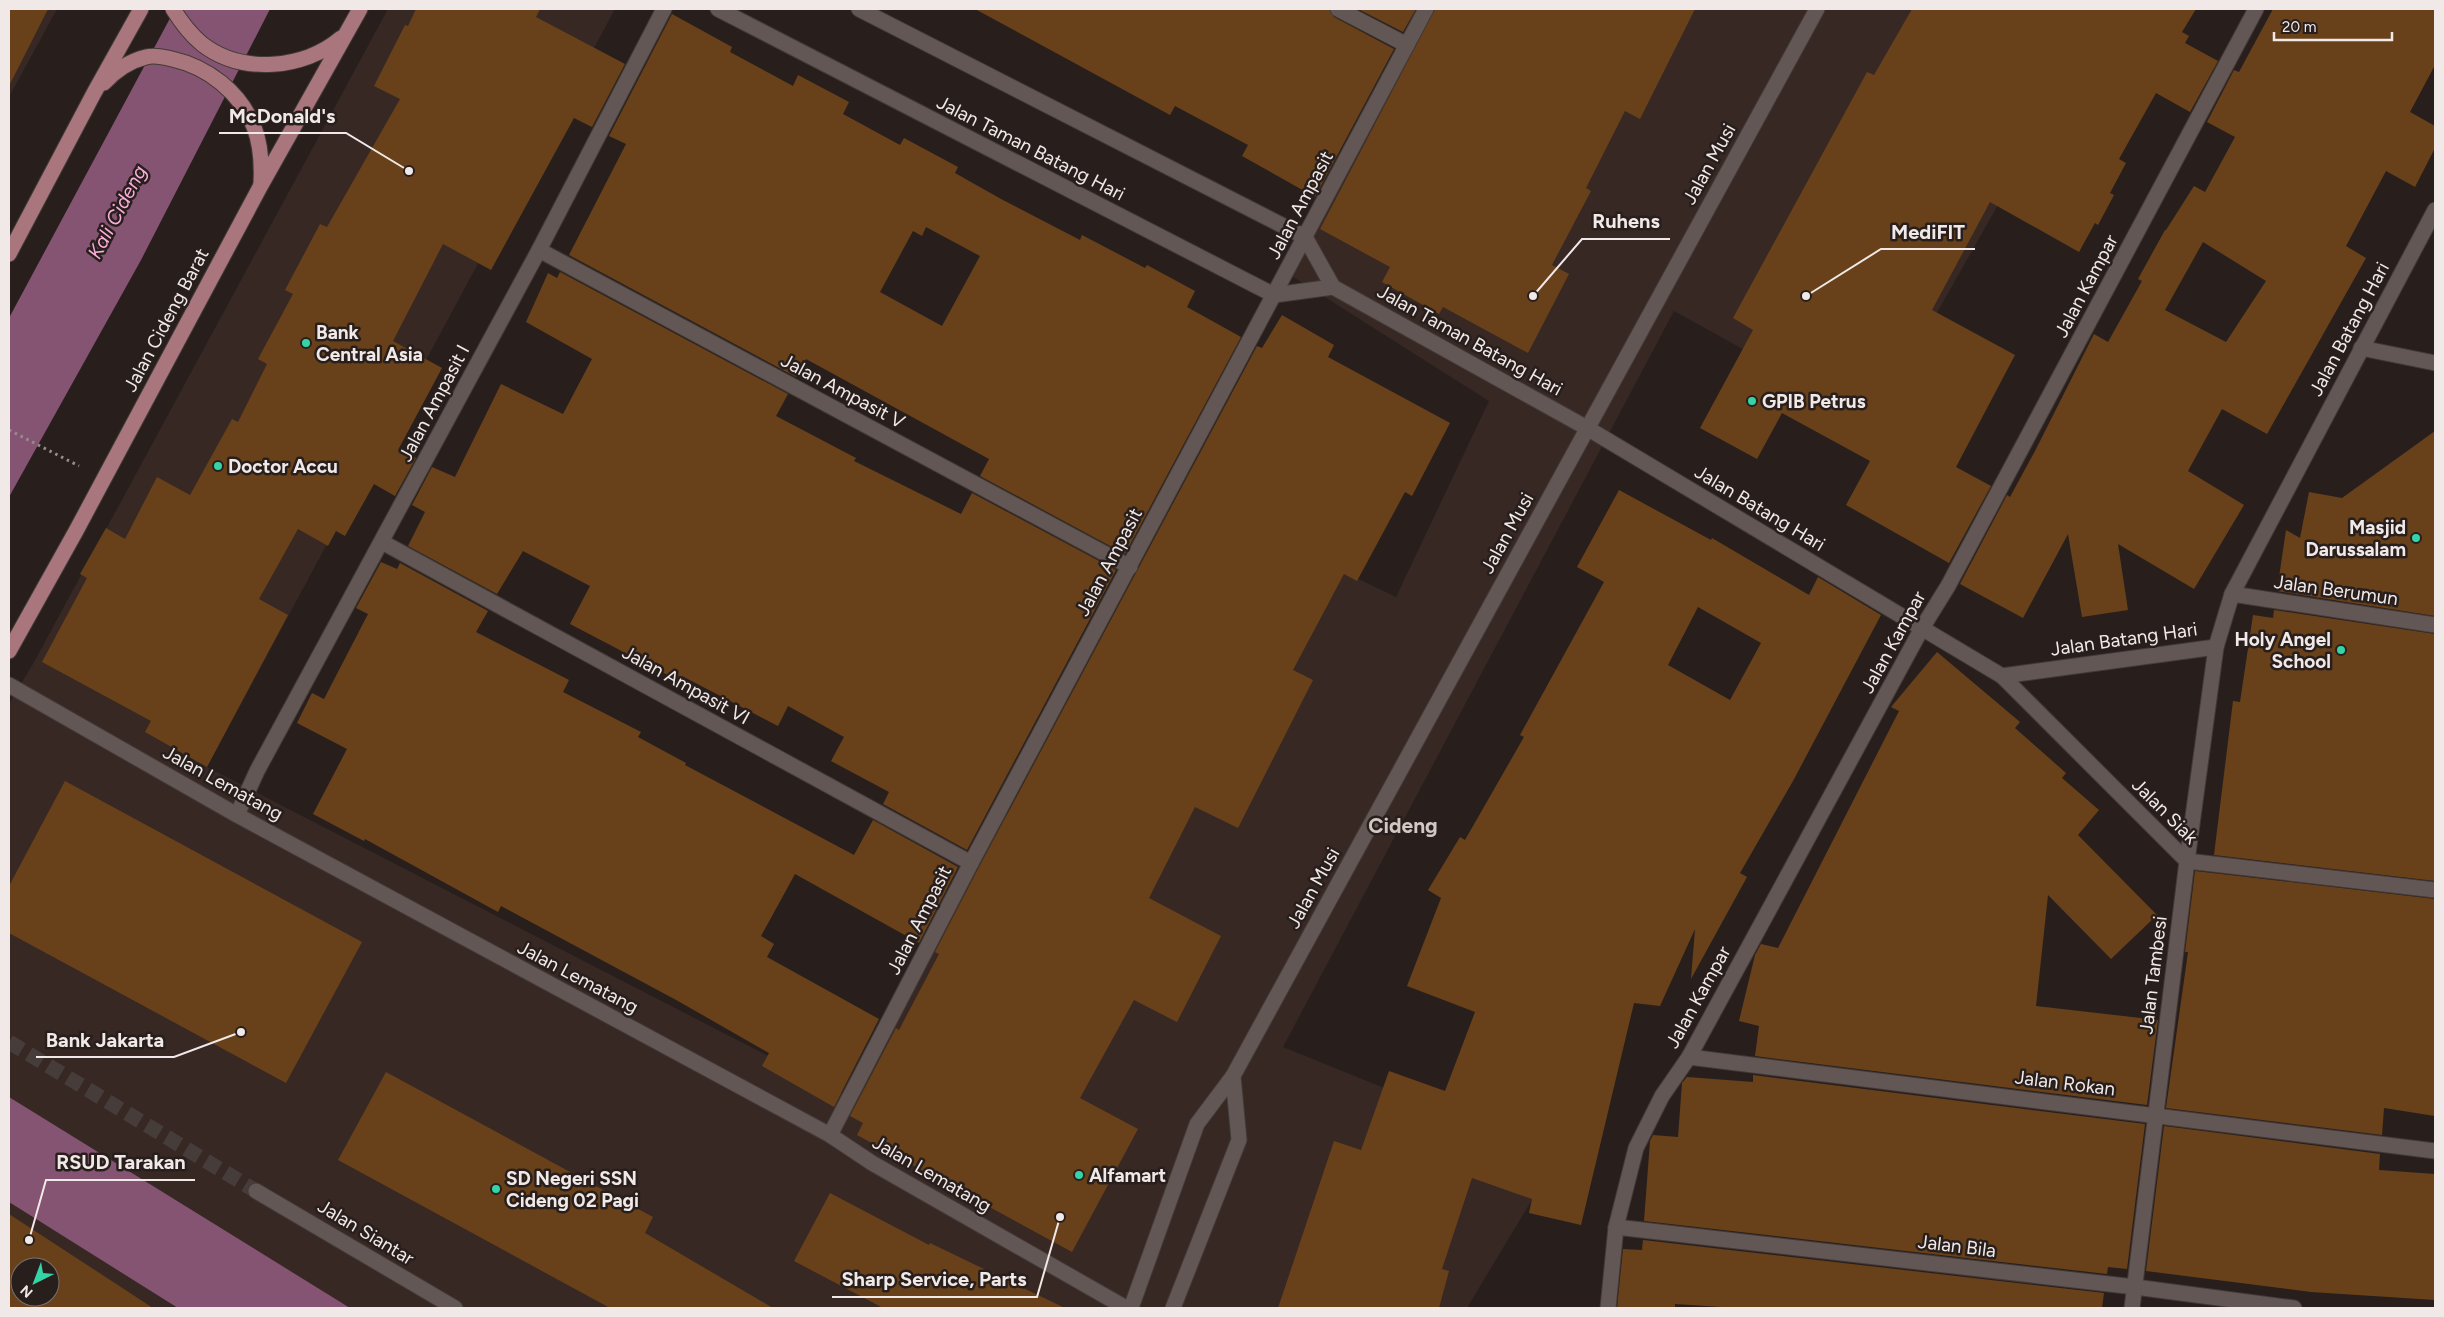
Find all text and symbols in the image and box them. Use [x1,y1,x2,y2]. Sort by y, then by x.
scale bar [2274,10,2392,42]
text: 20 m [2282,18,2316,36]
street label: Jalan Taman Batang Hari [933,90,1129,206]
callout: McDonald's [219,98,346,133]
text: McDonald's [229,104,335,128]
street label: Jalan Musi [1677,120,1741,208]
street label: Jalan Ampasit [1262,147,1338,263]
water label: Kali Cideng [82,161,152,263]
callout: Ruhens [1582,204,1670,239]
text: Ruhens [1592,209,1660,233]
callout: MediFIT [1881,214,1975,249]
text: MediFIT [1891,220,1965,244]
street label: Jalan Kampar [2049,230,2123,341]
street label: Jalan Cideng Barat [118,244,214,396]
street label: Jalan Batang Hari [2304,258,2394,400]
street label: Jalan Taman Batang Hari [1373,279,1567,401]
place label: Bank Central Asia [316,321,423,366]
marker: Bank Central Asia [300,337,312,349]
street label: Jalan Ampasit I [394,341,474,465]
street label: Jalan Ampasit V [777,349,909,433]
place label: GPIB Petrus [1762,390,1866,413]
marker: GPIB Petrus [1746,395,1758,407]
place label: Doctor Accu [228,455,338,478]
marker: Doctor Accu [212,460,224,472]
street label: Jalan Batang Hari [1691,460,1829,556]
street label: Jalan Musi [1475,489,1539,577]
street label: Jalan Ampasit [1071,504,1147,620]
place label: Masjid Darussalam [2305,516,2406,561]
marker: Masjid Darussalam [2410,532,2422,544]
street label: Jalan Berumun [2272,570,2400,610]
street label: Jalan Kampar [1855,586,1931,697]
street label: Jalan Batang Hari [2049,617,2199,661]
place label: Holy Angel School [2235,628,2331,673]
street label: Jalan Ampasit VI [618,641,754,729]
marker: Holy Angel School [2335,644,2347,656]
street label: Jalan Lematang [159,741,287,825]
street label: Jalan Siak [2127,773,2203,849]
district label: Cideng [1368,813,1438,838]
street label: Jalan Musi [1281,844,1345,932]
street label: Jalan Ampasit [882,862,956,978]
street label: Jalan Tambesi [2134,915,2172,1035]
street label: Jalan Lematang [514,936,642,1018]
street label: Jalan Kampar [1660,941,1736,1052]
callout: Bank Jakarta [36,1022,174,1057]
text: Bank Jakarta [46,1028,164,1052]
street label: Jalan Rokan [2014,1065,2116,1101]
street label: Jalan Lematang [869,1131,995,1217]
callout: RSUD Tarakan [46,1145,195,1180]
text: RSUD Tarakan [56,1150,186,1174]
place label: Alfamart [1089,1164,1167,1187]
place label: SD Negeri SSN Cideng 02 Pagi [506,1167,639,1212]
marker: Alfamart [1073,1169,1085,1181]
marker: SD Negeri SSN Cideng 02 Pagi [490,1183,502,1195]
street label: Jalan Siantar [314,1194,419,1270]
street label: Jalan Bila [1917,1230,1997,1262]
north arrow [10,1257,60,1307]
callout: Sharp Service, Parts [832,1262,1037,1297]
text: Sharp Service, Parts [841,1267,1027,1291]
text: N [17,1281,36,1301]

